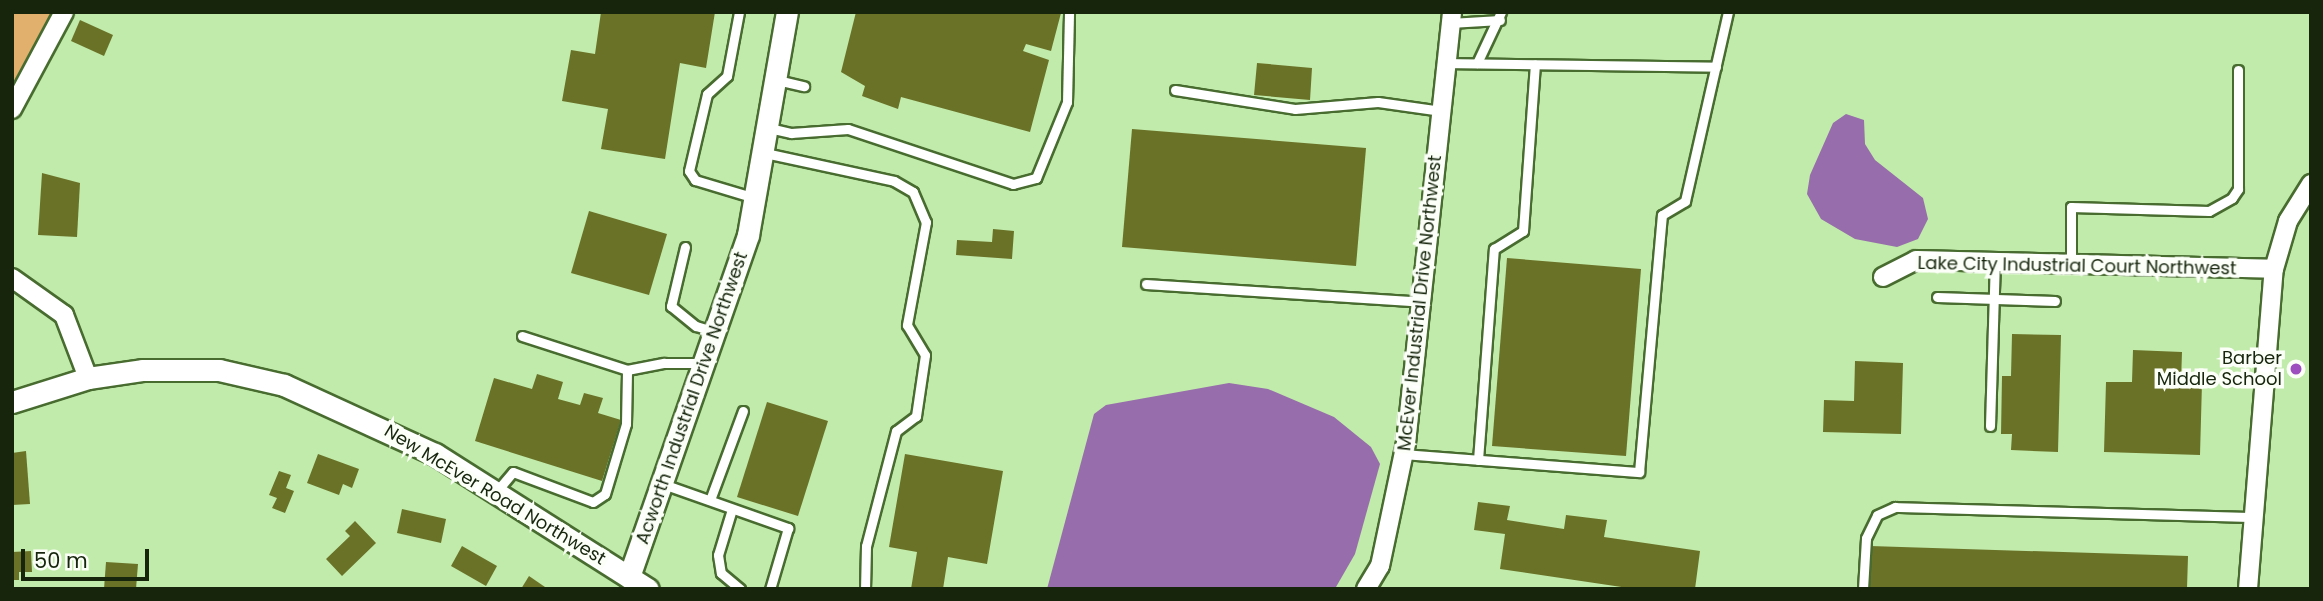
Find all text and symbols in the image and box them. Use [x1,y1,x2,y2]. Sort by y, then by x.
street label: McEver Industrial Drive Northwest [1394,154,1446,452]
street label: Acworth Industrial Drive Northwest [632,249,752,547]
street label: Lake City Industrial Court Northwest [1917,252,2237,280]
place label: Barber Middle School [2157,348,2282,390]
marker: Barber Middle School [2288,361,2304,377]
street label: New McEver Road Northwest [380,420,610,570]
scale bar [24,534,152,578]
text: 50 m [34,546,88,575]

